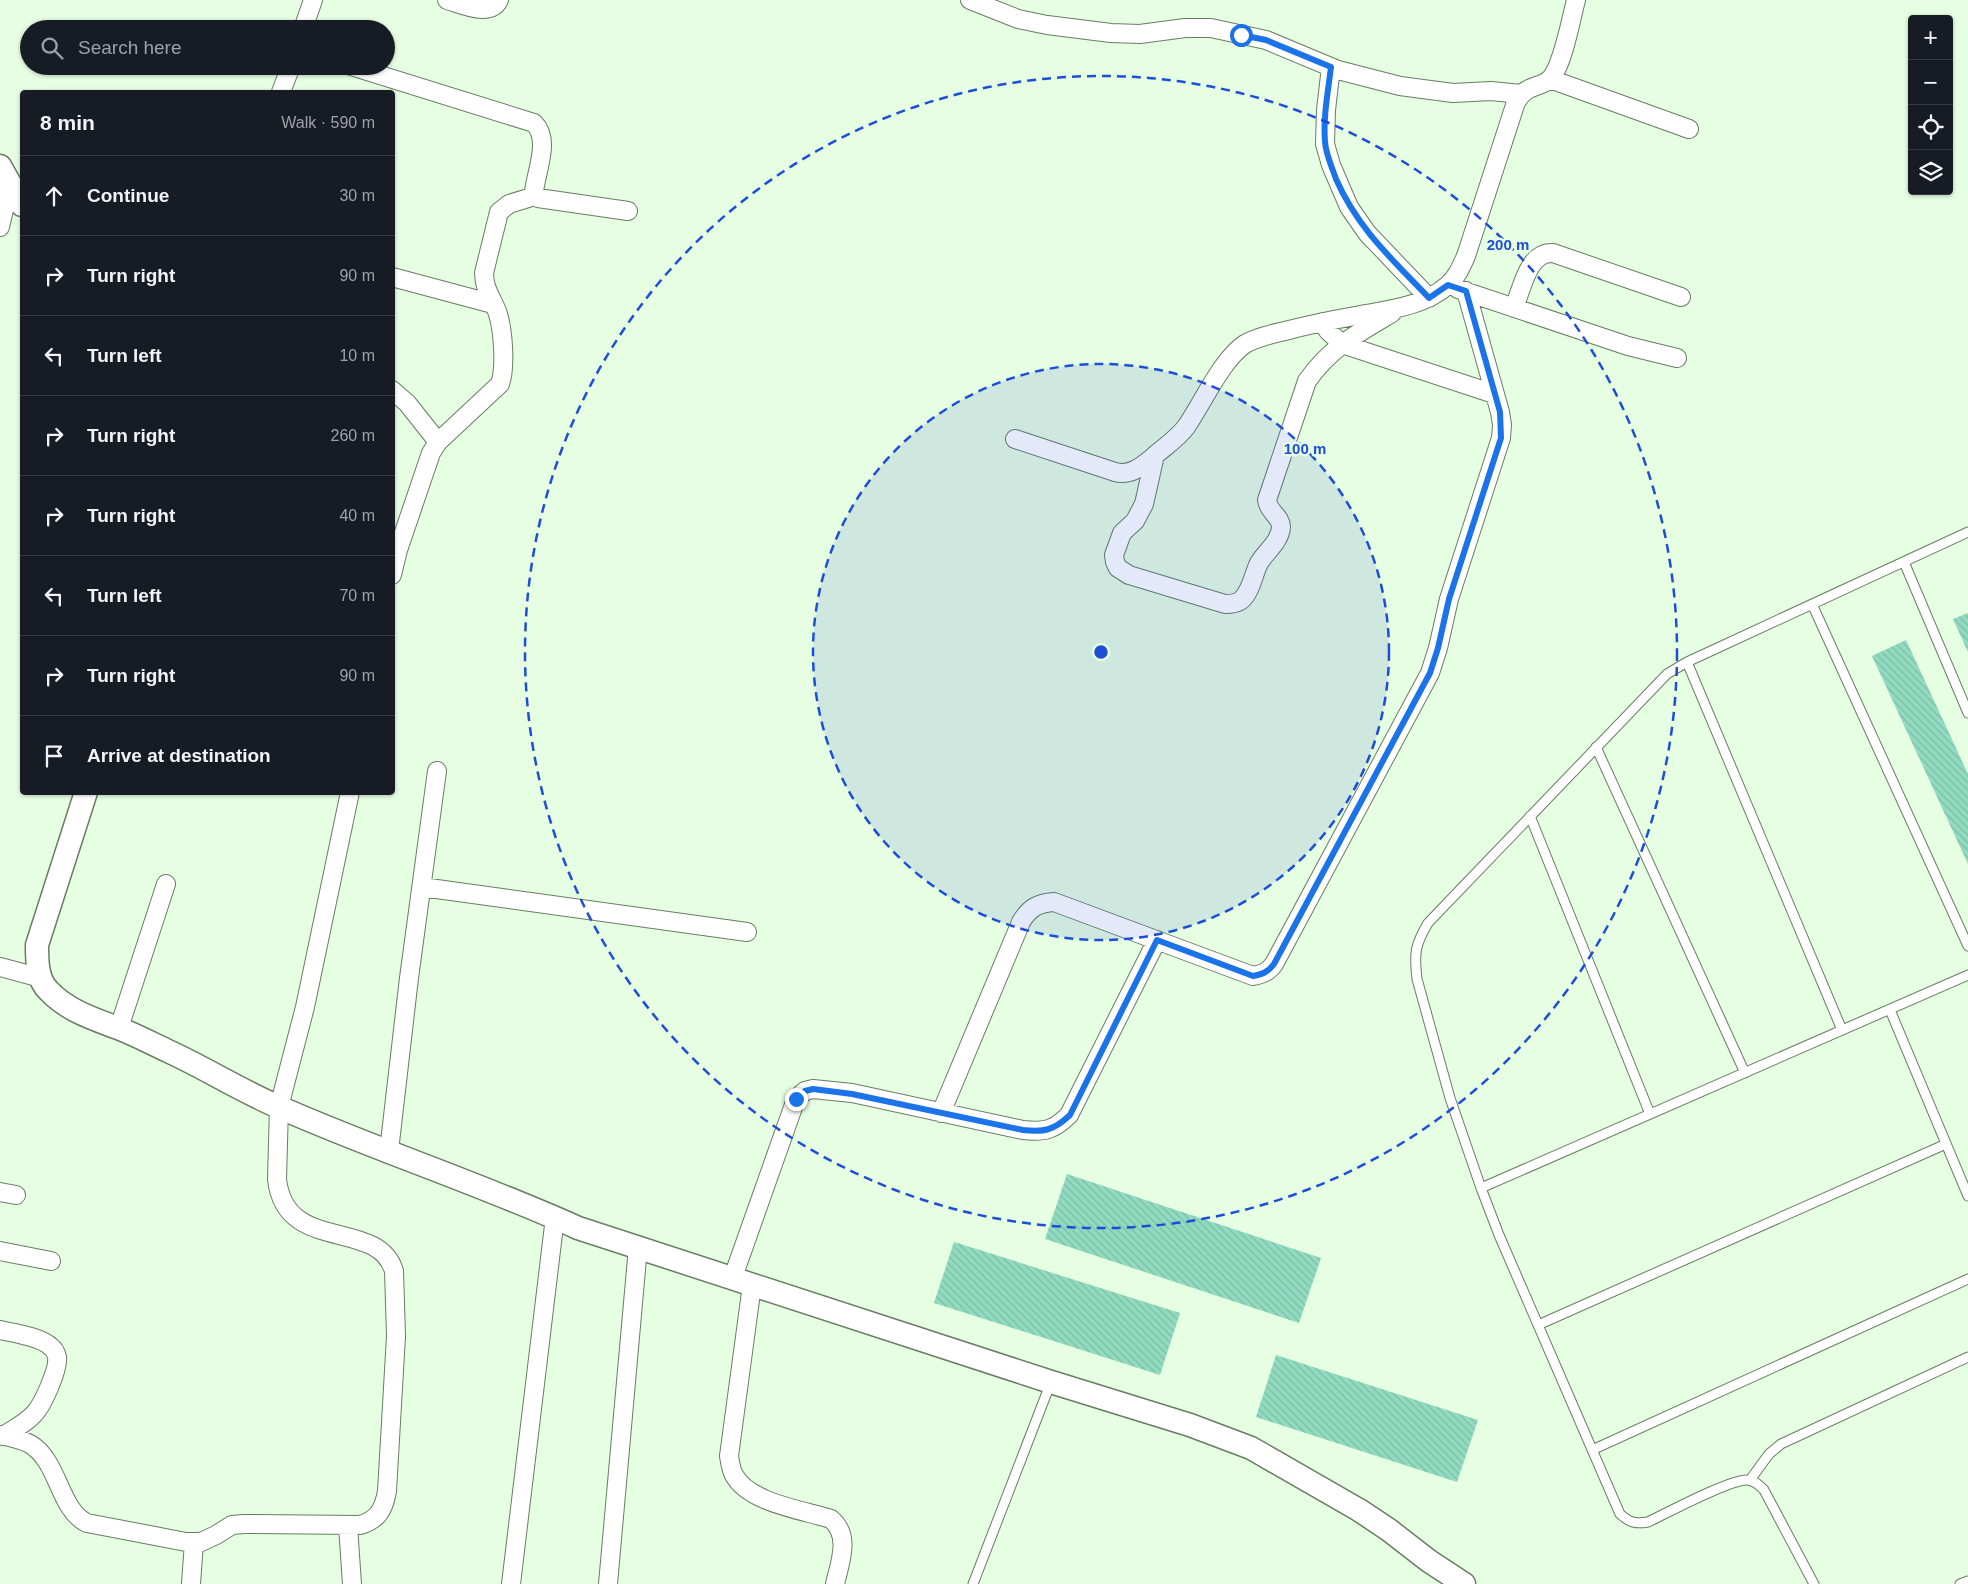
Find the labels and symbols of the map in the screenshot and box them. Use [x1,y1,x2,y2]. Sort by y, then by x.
route start [1230,24,1253,47]
text: 200 m [1487,236,1529,253]
text: 100 m [1284,440,1326,457]
centre of rings [1092,643,1110,661]
route end [785,1088,808,1111]

